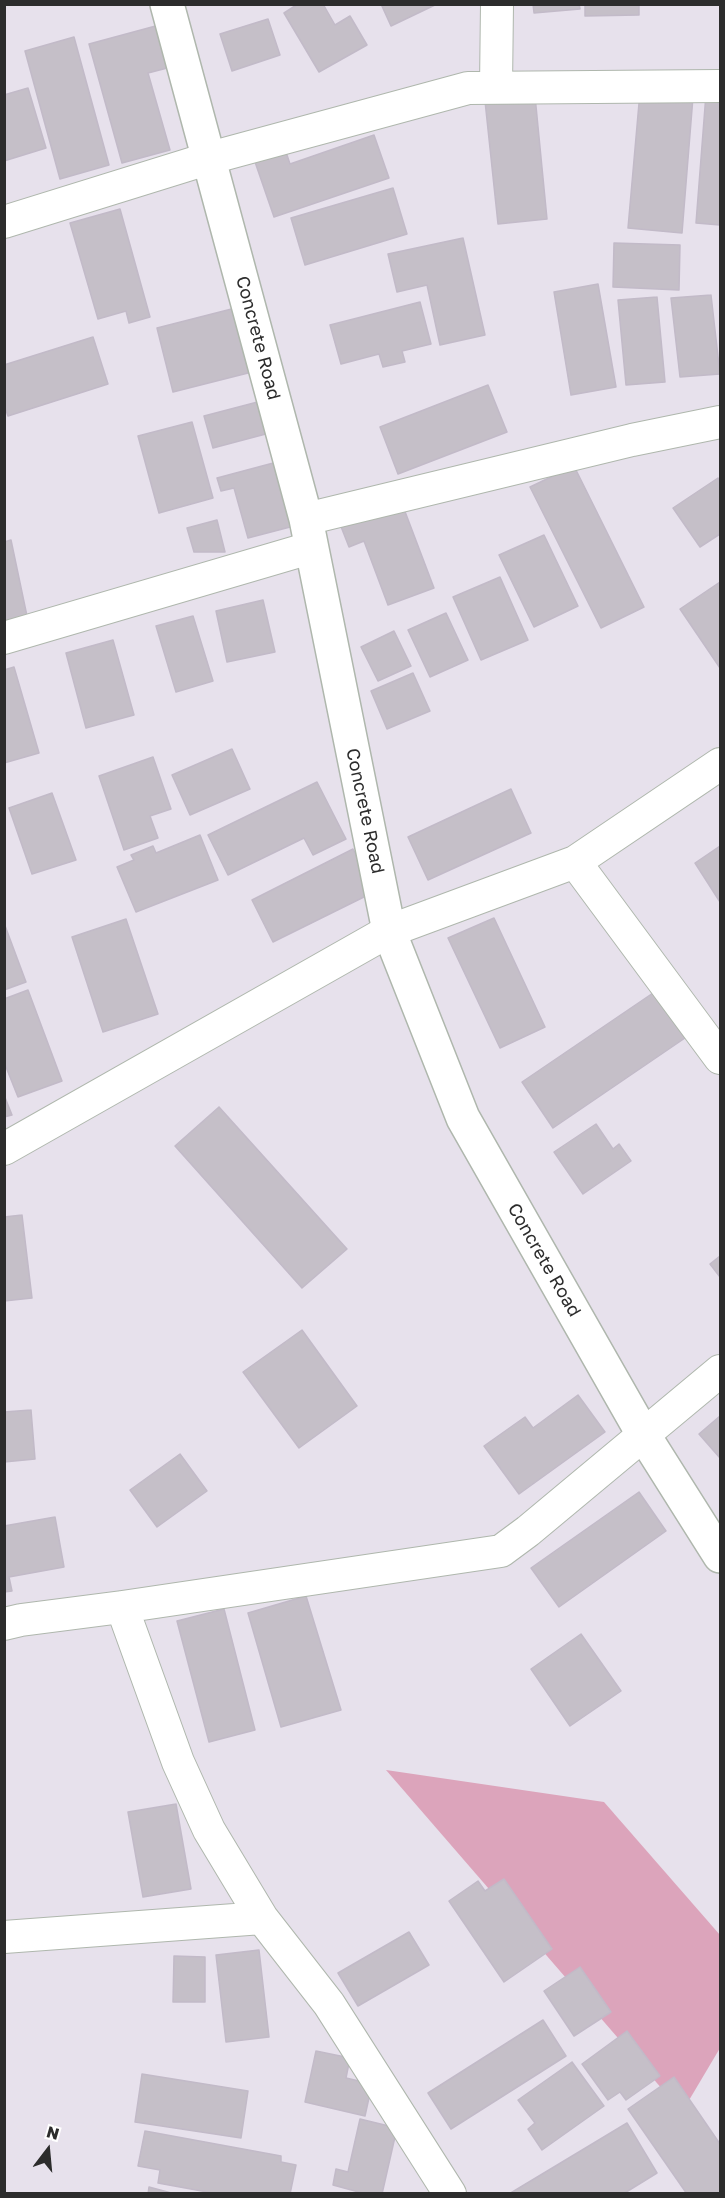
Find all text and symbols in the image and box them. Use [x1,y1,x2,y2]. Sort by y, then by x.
street label: Concrete Road [231,274,285,402]
street label: Concrete Road [341,746,389,876]
street label: Concrete Road [503,1199,585,1321]
north arrow [18,2120,78,2180]
text: N [44,2121,62,2144]

